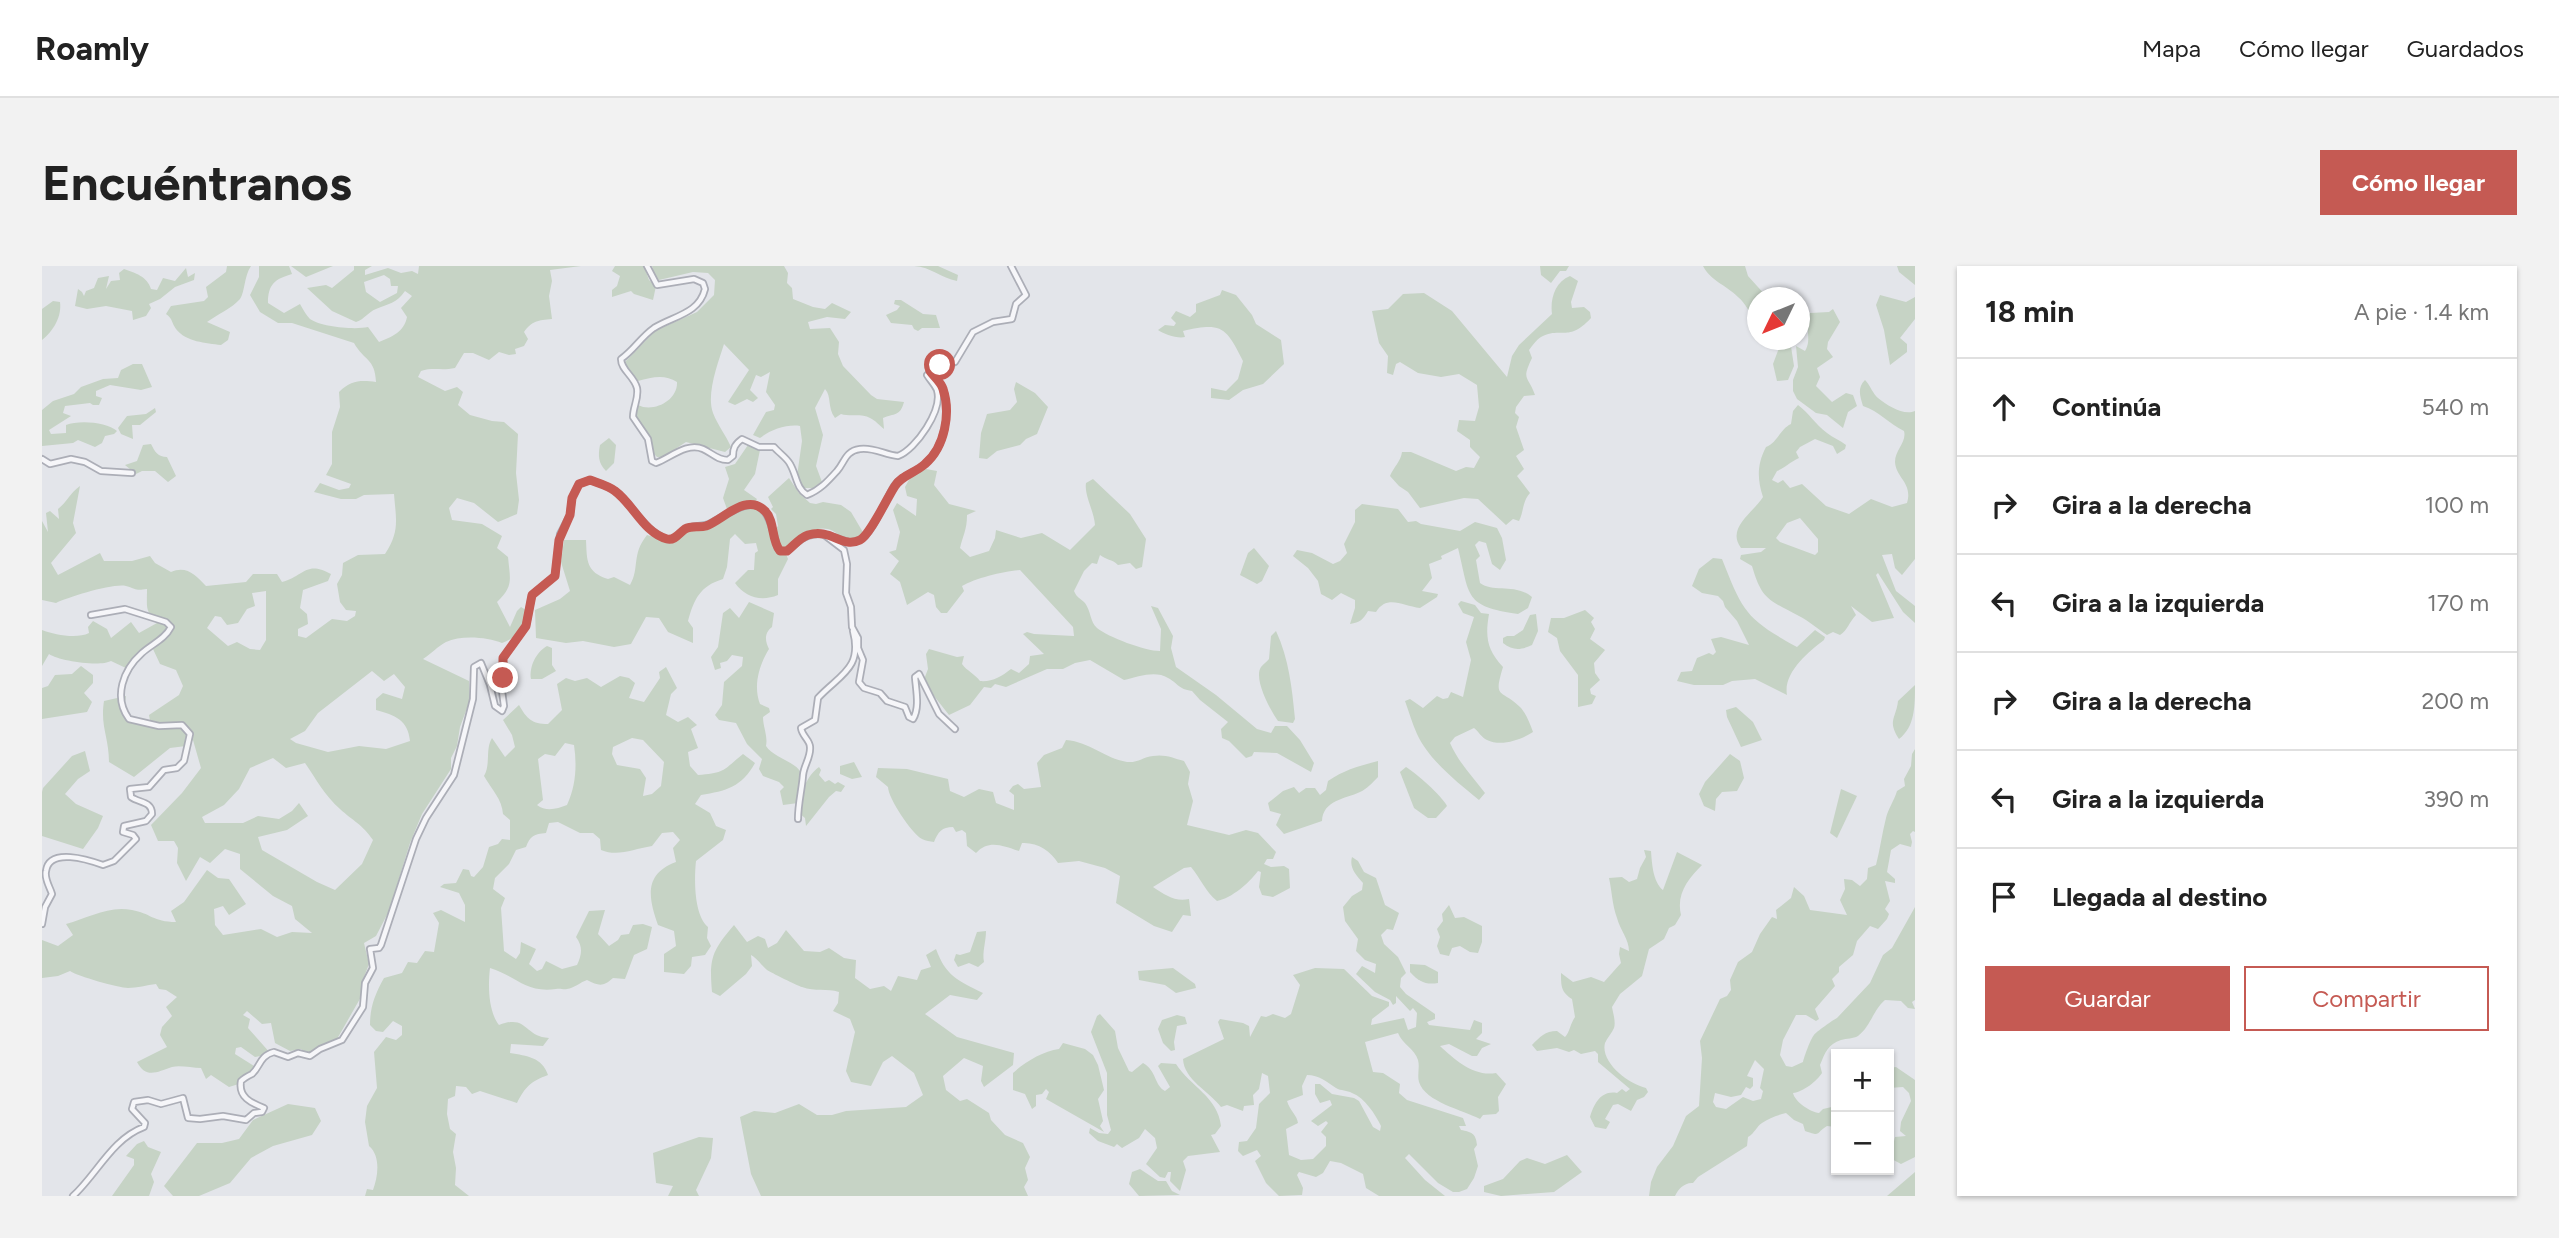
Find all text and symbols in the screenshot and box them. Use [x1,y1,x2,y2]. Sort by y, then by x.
text: Roamly [35,29,149,68]
text: Mapa [2142,34,2201,63]
text: Cómo llegar [2239,34,2369,63]
text: Guardados [2407,34,2524,63]
button: Cómo llegar [2320,150,2517,215]
text: Encuéntranos [42,153,352,212]
north arrow [1747,287,1810,350]
text: 18 min [1985,293,2074,330]
text: A pie · 1.4 km [2354,298,2489,326]
route start [924,349,955,380]
icon: ahead [1985,388,2023,426]
text: Continúa [2052,391,2161,423]
text: 540 m [2421,393,2489,421]
icon: right [1985,486,2023,524]
text: Gira a la derecha [2052,489,2252,521]
text: 100 m [2425,491,2489,519]
icon: left [1985,584,2023,622]
text: Gira a la izquierda [2052,587,2264,619]
text: 170 m [2427,589,2489,617]
route end [487,662,518,693]
icon: right [1985,682,2023,720]
text: Gira a la derecha [2052,685,2252,717]
text: 200 m [2421,687,2489,715]
icon: left [1985,780,2023,818]
text: Gira a la izquierda [2052,783,2264,815]
text: 390 m [2423,785,2489,813]
icon: arrive [1985,878,2023,916]
text: Llegada al destino [2052,881,2267,913]
button: Guardar [1985,966,2230,1031]
button: Compartir [2244,966,2489,1031]
map controls [1831,1049,1894,1175]
button: + [1831,1049,1894,1112]
button: − [1831,1112,1894,1175]

